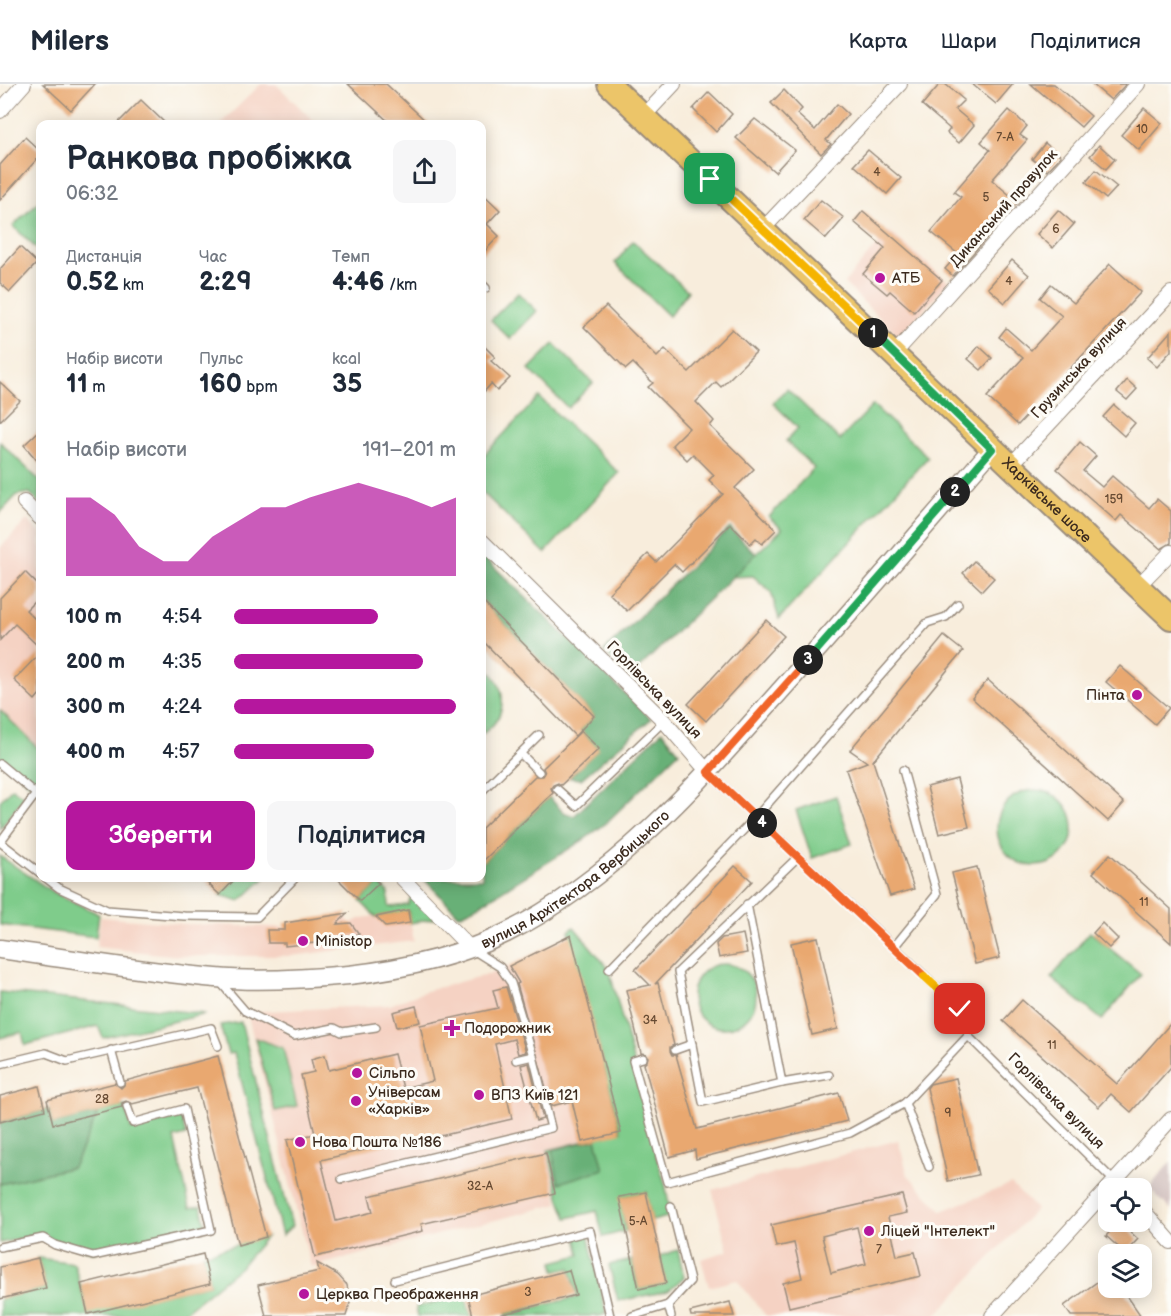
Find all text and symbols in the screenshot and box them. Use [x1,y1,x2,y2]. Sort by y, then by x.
text: Milers [30,25,109,58]
text: Карта [848,29,908,54]
text: Шари [941,29,997,54]
text: Поділитися [1030,29,1141,54]
house number: 10 [1136,122,1148,137]
house number: 7-А [996,130,1015,145]
text: Ранкова пробіжка [66,139,351,179]
button: share [393,140,456,203]
street label: Диканський провулок [946,145,1062,271]
pin [684,153,735,204]
icon: arrive [693,162,726,195]
house number: 4 [873,165,881,180]
text: 06:32 [66,182,118,206]
house number: 5 [983,190,990,205]
house number: 6 [1052,222,1060,237]
text: Дистанція [66,248,142,267]
text: Час [199,248,227,267]
text: Темп [332,248,370,267]
text: 0.52 [66,267,119,298]
text: 2:29 [199,267,252,298]
text: 4:46 [332,267,385,298]
place label: АТБ [891,269,921,288]
marker: АТБ [873,271,887,285]
house number: 4 [1005,274,1013,289]
text: km [119,276,144,295]
text: /km [385,276,417,295]
street label: Грузинська вулиця [1027,313,1131,423]
pin: 1 [858,318,888,348]
text: 1 [870,323,876,342]
text: Набір висоти [66,350,163,369]
text: Пульс [199,350,243,369]
text: kcal [332,350,361,369]
text: 11 [66,369,88,400]
text: 160 [199,369,242,400]
text: 35 [332,369,362,400]
text: m [88,378,105,397]
text: bpm [242,378,278,397]
text: Набір висоти [66,438,187,462]
text: 191–201 m [363,438,456,462]
street label: Харківське шосе [998,453,1096,547]
pin: 2 [940,477,970,507]
text: 2 [950,482,960,501]
house number: 159 [1105,492,1123,507]
text: 100 m [66,605,122,629]
text: 4:54 [162,605,202,629]
street label: Горлівська вулиця [602,637,706,743]
pin: 3 [793,645,823,675]
text: 200 m [66,650,125,674]
text: 4:35 [162,650,202,674]
text: 3 [803,650,813,669]
place label: Пінта [1086,686,1125,705]
marker: Пінта [1130,688,1144,702]
text: 300 m [66,695,125,719]
text: 4:24 [162,695,202,719]
text: 400 m [66,740,125,764]
text: 4:57 [162,740,200,764]
button: Зберегти [66,801,255,870]
button: Поділитися [267,801,456,870]
street label: вулиця Архітектора Вербицького [478,806,674,953]
pin: 4 [747,808,777,838]
text: 4 [757,813,767,832]
house number: 11 [1139,895,1149,910]
place label: Ministop [315,932,373,951]
marker: Ministop [296,934,310,948]
pin [934,983,985,1034]
icon: check [943,992,976,1025]
house number: 34 [643,1013,658,1028]
place label: Подорожник [464,1019,551,1038]
marker: Подорожник [445,1021,459,1035]
house number: 11 [1047,1038,1057,1053]
street label: Горлівська вулиця [1004,1049,1108,1153]
place label: Сільпо [369,1064,415,1083]
marker: Сільпо [350,1066,364,1080]
place label: Універсам «Харків» [368,1083,441,1119]
place label: ВПЗ Київ 121 [491,1086,578,1105]
marker: ВПЗ Київ 121 [472,1088,486,1102]
house number: 28 [95,1092,109,1107]
marker: Універсам «Харків» [349,1094,363,1108]
house number: 9 [945,1106,952,1121]
place label: Нова Пошта №186 [312,1133,442,1152]
marker: Нова Пошта №186 [293,1135,307,1149]
map controls [1098,1178,1152,1298]
button: locate [1098,1178,1152,1232]
house number: 32-А [467,1179,494,1194]
house number: 5-А [629,1214,648,1229]
place label: Ліцей "Інтелект" [880,1222,995,1241]
marker: Ліцей "Інтелект" [862,1224,876,1238]
house number: 7 [876,1242,882,1257]
button: layers [1098,1244,1152,1298]
place label: Церква Преображення [316,1285,479,1304]
house number: 3 [524,1285,532,1300]
marker: Церква Преображення [297,1287,311,1301]

